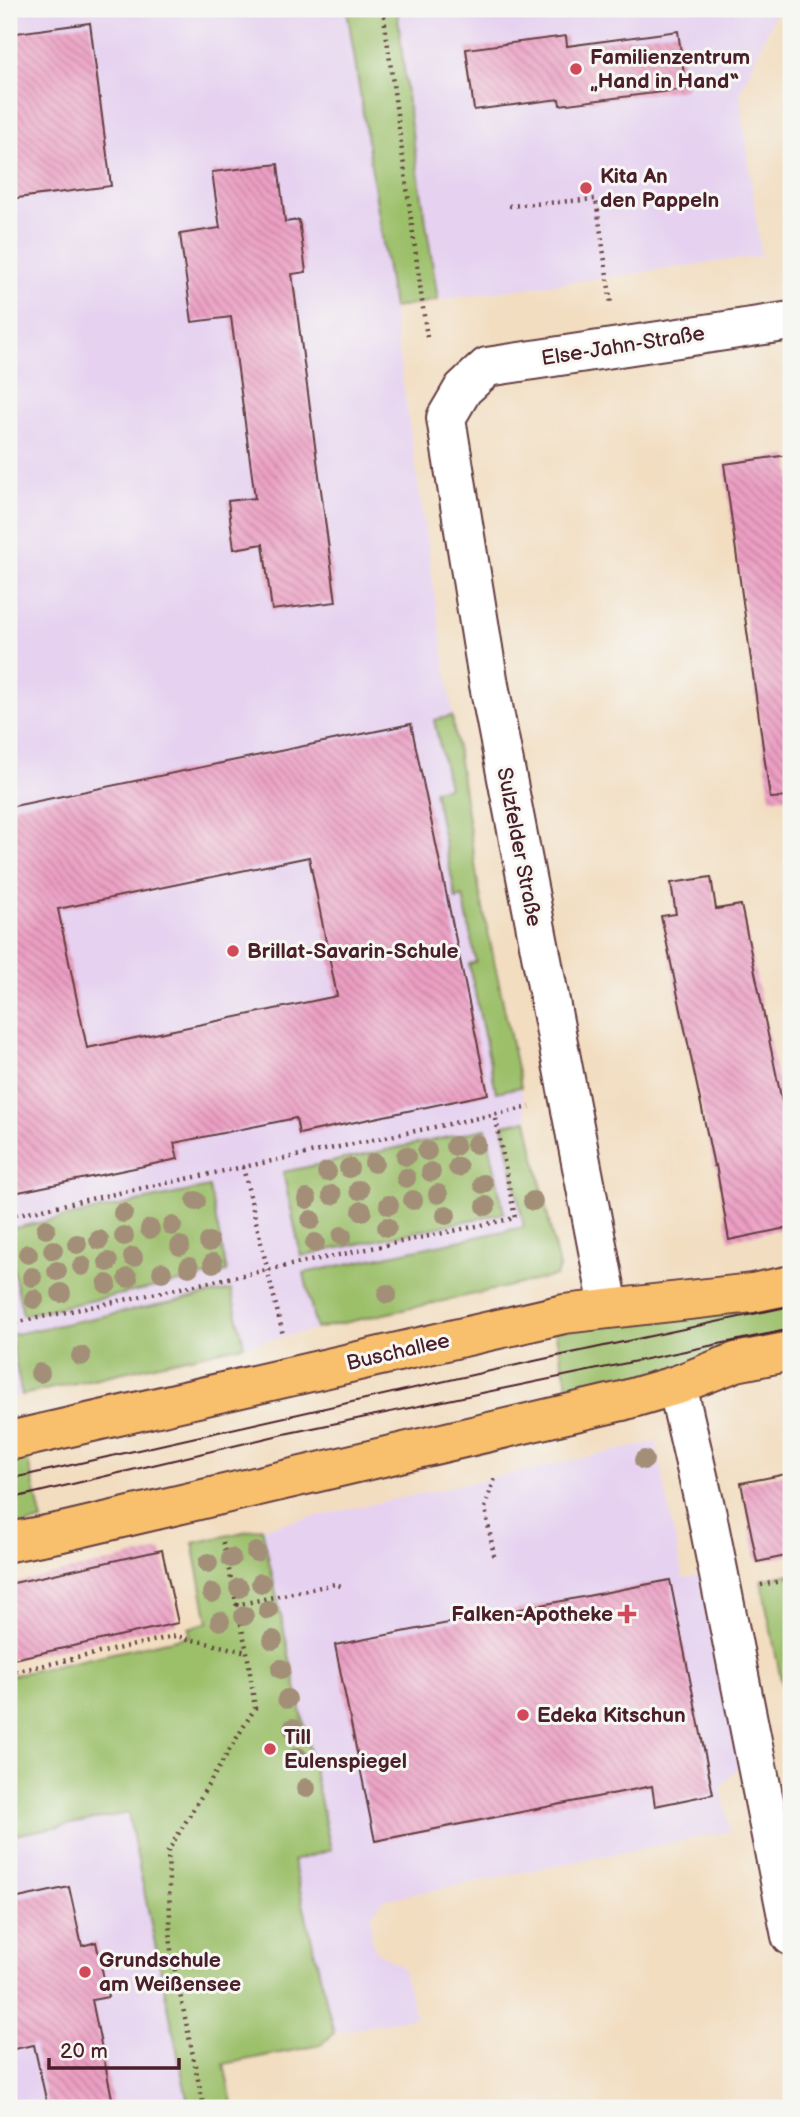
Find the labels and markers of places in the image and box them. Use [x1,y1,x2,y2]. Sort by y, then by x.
place label: Familienzentrum „Hand in Hand“ [590,45,750,94]
marker: Familienzentrum „Hand in Hand“ [568,61,584,77]
place label: Kita An den Pappeln [600,164,719,213]
marker: Kita An den Pappeln [578,180,594,196]
place label: Brillat-Savarin-Schule [247,939,459,964]
marker: Brillat-Savarin-Schule [225,943,241,959]
place label: Falken-Apotheke [451,1602,613,1627]
marker: Falken-Apotheke [619,1606,635,1622]
place label: Edeka Kitschun [537,1703,686,1728]
marker: Edeka Kitschun [515,1707,531,1723]
place label: Till Eulenspiegel [284,1725,407,1774]
marker: Till Eulenspiegel [262,1741,278,1757]
place label: Grundschule am Weißensee [99,1948,241,1997]
marker: Grundschule am Weißensee [77,1964,93,1980]

